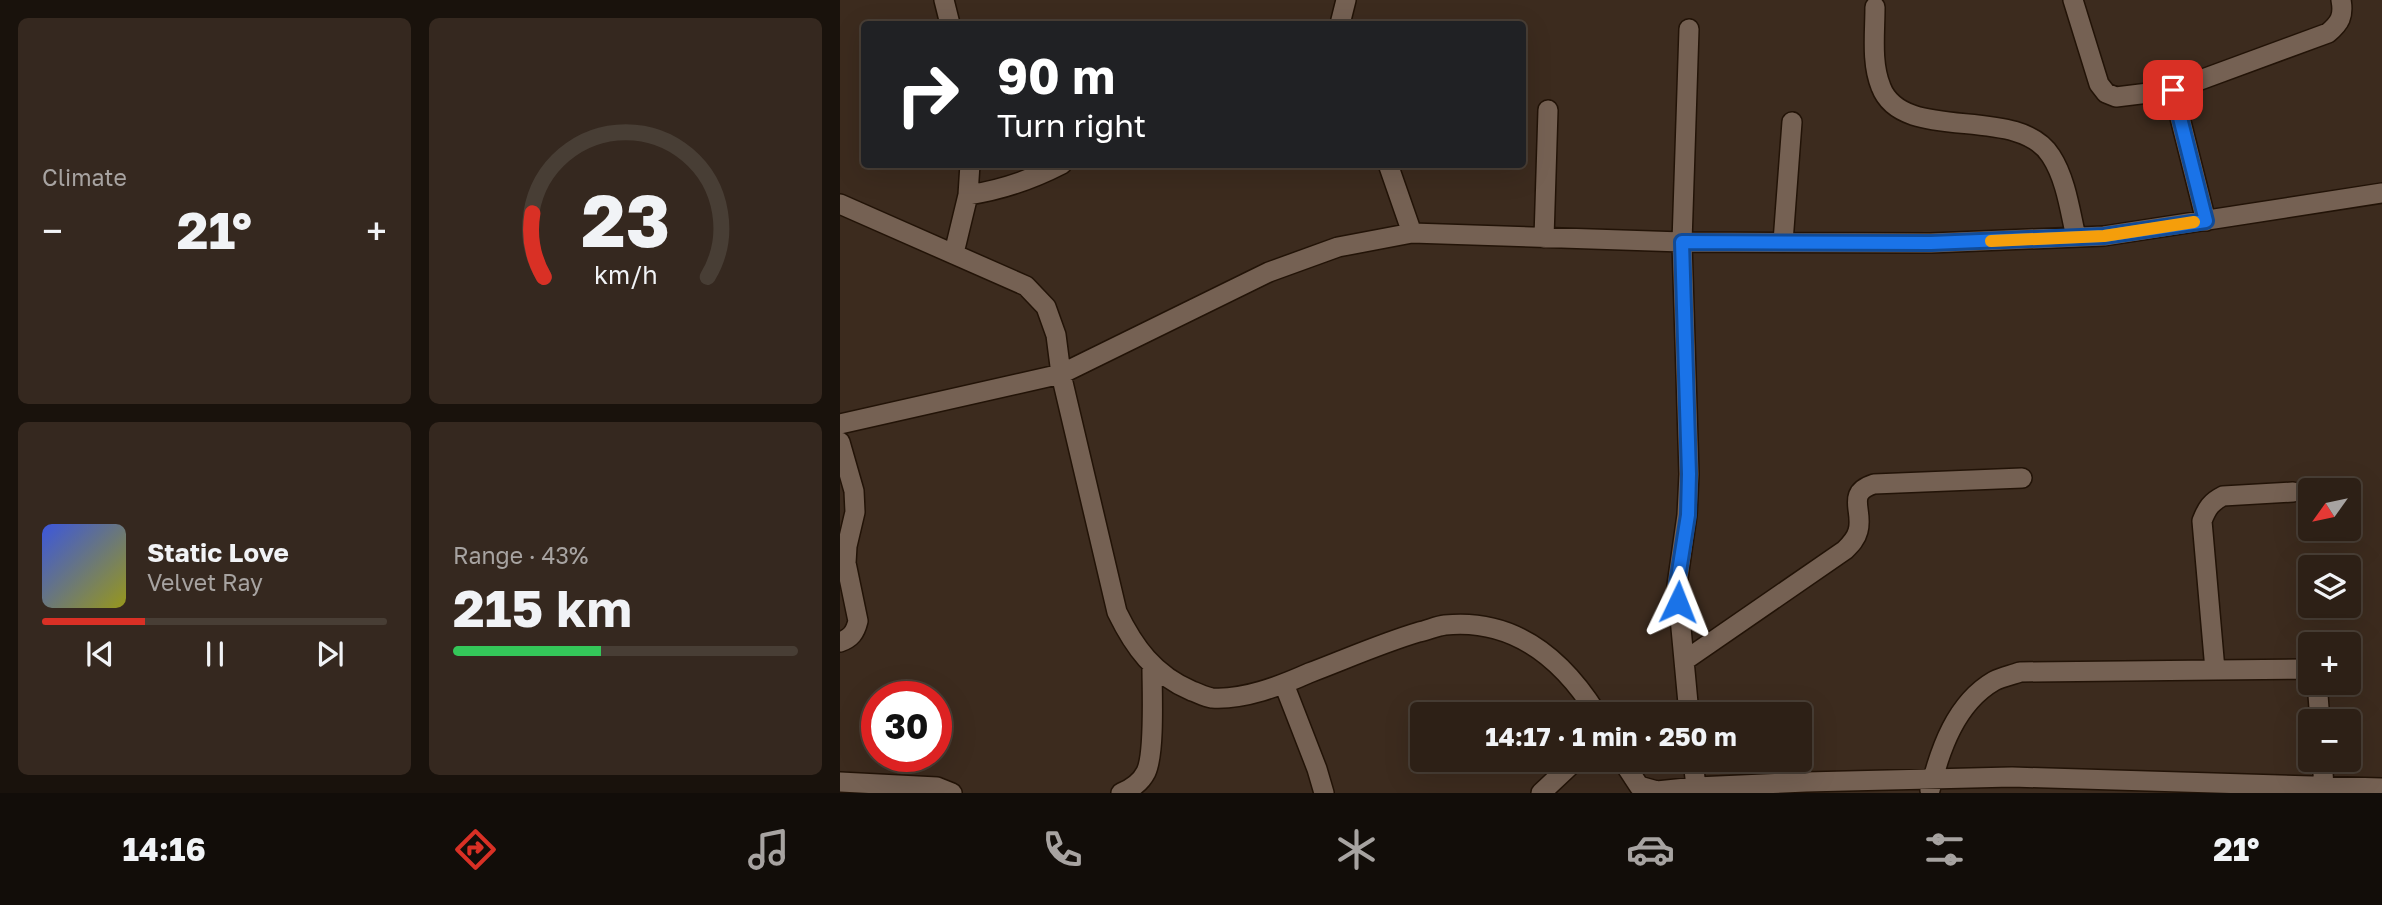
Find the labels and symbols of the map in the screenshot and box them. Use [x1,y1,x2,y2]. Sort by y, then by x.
pin [2143,60,2203,120]
north arrow [2298,478,2361,541]
position arrow [1641,565,1715,639]
speed limit sign: 30 [861,681,952,772]

